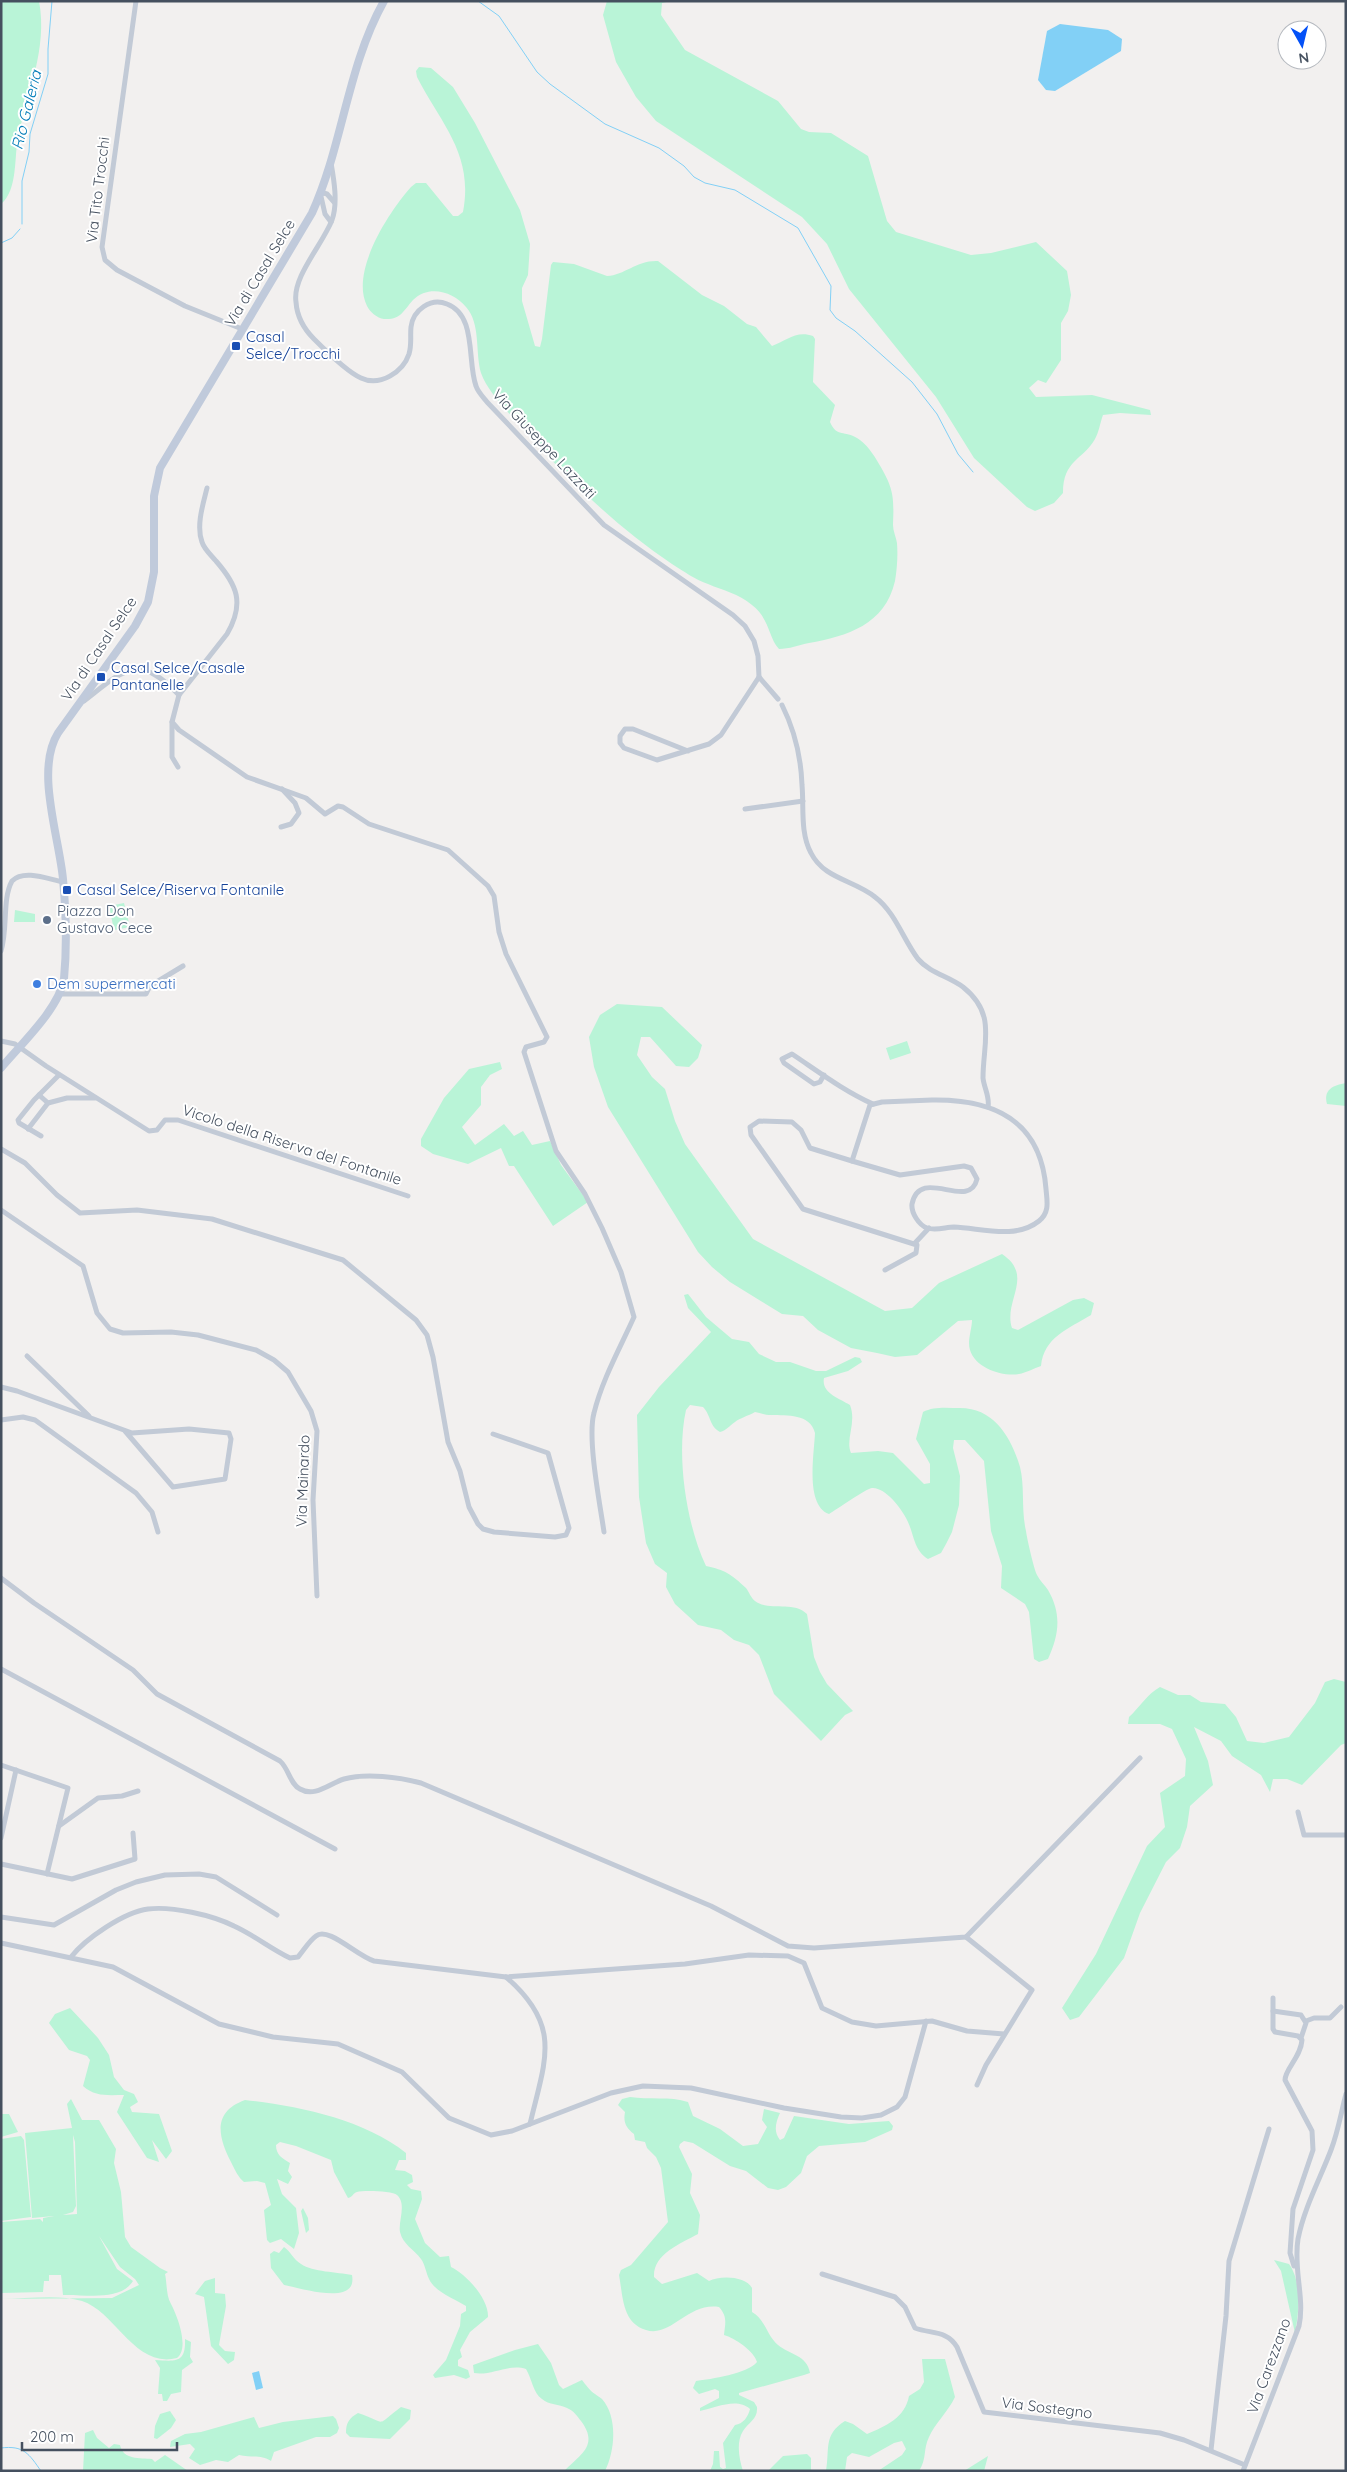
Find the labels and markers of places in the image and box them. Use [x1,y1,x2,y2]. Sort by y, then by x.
place label: Casal Selce/Trocchi [246,327,340,363]
marker: Casal Selce/Trocchi [230,340,242,352]
place label: Casal Selce/Casale Pantanelle [111,658,245,694]
marker: Casal Selce/Casale Pantanelle [95,671,107,683]
place label: Casal Selce/Riserva Fontanile [77,880,284,899]
marker: Casal Selce/Riserva Fontanile [61,884,73,896]
place label: Piazza Don Gustavo Cece [57,901,153,937]
marker: Piazza Don Gustavo Cece [41,914,53,926]
place label: Dem supermercati [47,974,176,993]
marker: Dem supermercati [31,978,43,990]

